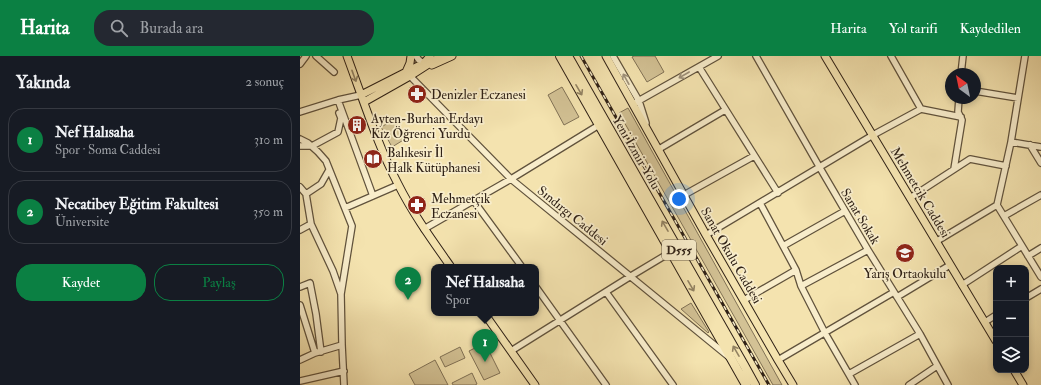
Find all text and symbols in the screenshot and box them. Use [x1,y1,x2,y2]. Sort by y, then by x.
search box [94,10,374,46]
text: Harita [20,16,70,40]
icon: search [108,17,130,39]
text: Burada ara [140,19,203,38]
text: Harita [830,20,867,37]
text: Yol tarifi [889,20,938,37]
text: Kaydedilen [960,20,1021,37]
north arrow [945,68,981,104]
one-way arrow [351,69,358,82]
text: Yakında [16,72,70,93]
one-way arrow [678,72,690,80]
one-way arrow [622,73,629,85]
text: 2 sonuç [245,74,284,90]
pharmacy icon: Denizler Eczanesi [406,83,428,105]
one-way arrow [575,84,583,96]
place label: Denizler Eczanesi [431,87,527,103]
place label: Ayten-Burhan Erdayı Kız Öğrenci Yurdu [370,111,484,142]
street label: Yeni İzmir Yolu [609,112,665,192]
building icon: Ayten-Burhan Erdayı Kız Öğrenci Yurdu [346,114,368,136]
text: Nef Halısaha [55,123,134,142]
text: 1 [28,132,32,148]
text: 310 m [254,132,283,148]
text: Spor · Soma Caddesi [55,142,161,158]
place label: Balıkesir İl Halk Kütüphanesi [387,144,481,177]
street label: Mehmetcik Caddesi [887,144,954,241]
library icon: Balıkesir İl Halk Kütüphanesi [362,148,384,170]
street label: Sındırgı Caddesi [534,183,611,249]
street label: Sanat Sokak [837,186,884,248]
your location [669,189,689,209]
place label: Mehmetçik Eczanesi [431,191,491,222]
pharmacy icon: Mehmetçik Eczanesi [406,194,428,216]
text: Necatibey Eğitim Fakultesi [55,195,219,214]
text: 2 [27,204,33,220]
text: 350 m [253,204,283,220]
street label: Sanat Okulu Caddesi [697,204,765,307]
text: Üniversite [55,214,109,230]
one-way arrow [661,220,668,232]
road number: D555 [662,240,696,260]
school or university icon: Yarış Ortaokulu [894,242,916,264]
button: Kaydet [16,264,146,301]
button: Paylaş [154,264,284,301]
popup [431,264,539,316]
map controls [993,265,1029,373]
button: + [993,265,1029,301]
place label: Yarış Ortaokulu [864,266,947,282]
pin: 2 [395,267,421,300]
text: Nef Halısaha [445,273,525,292]
one-way arrow [687,280,695,292]
text: Spor [445,292,470,308]
button: − [993,301,1029,337]
pin: 1 [472,329,498,362]
button: layers [993,337,1029,373]
one-way arrow [732,345,740,357]

